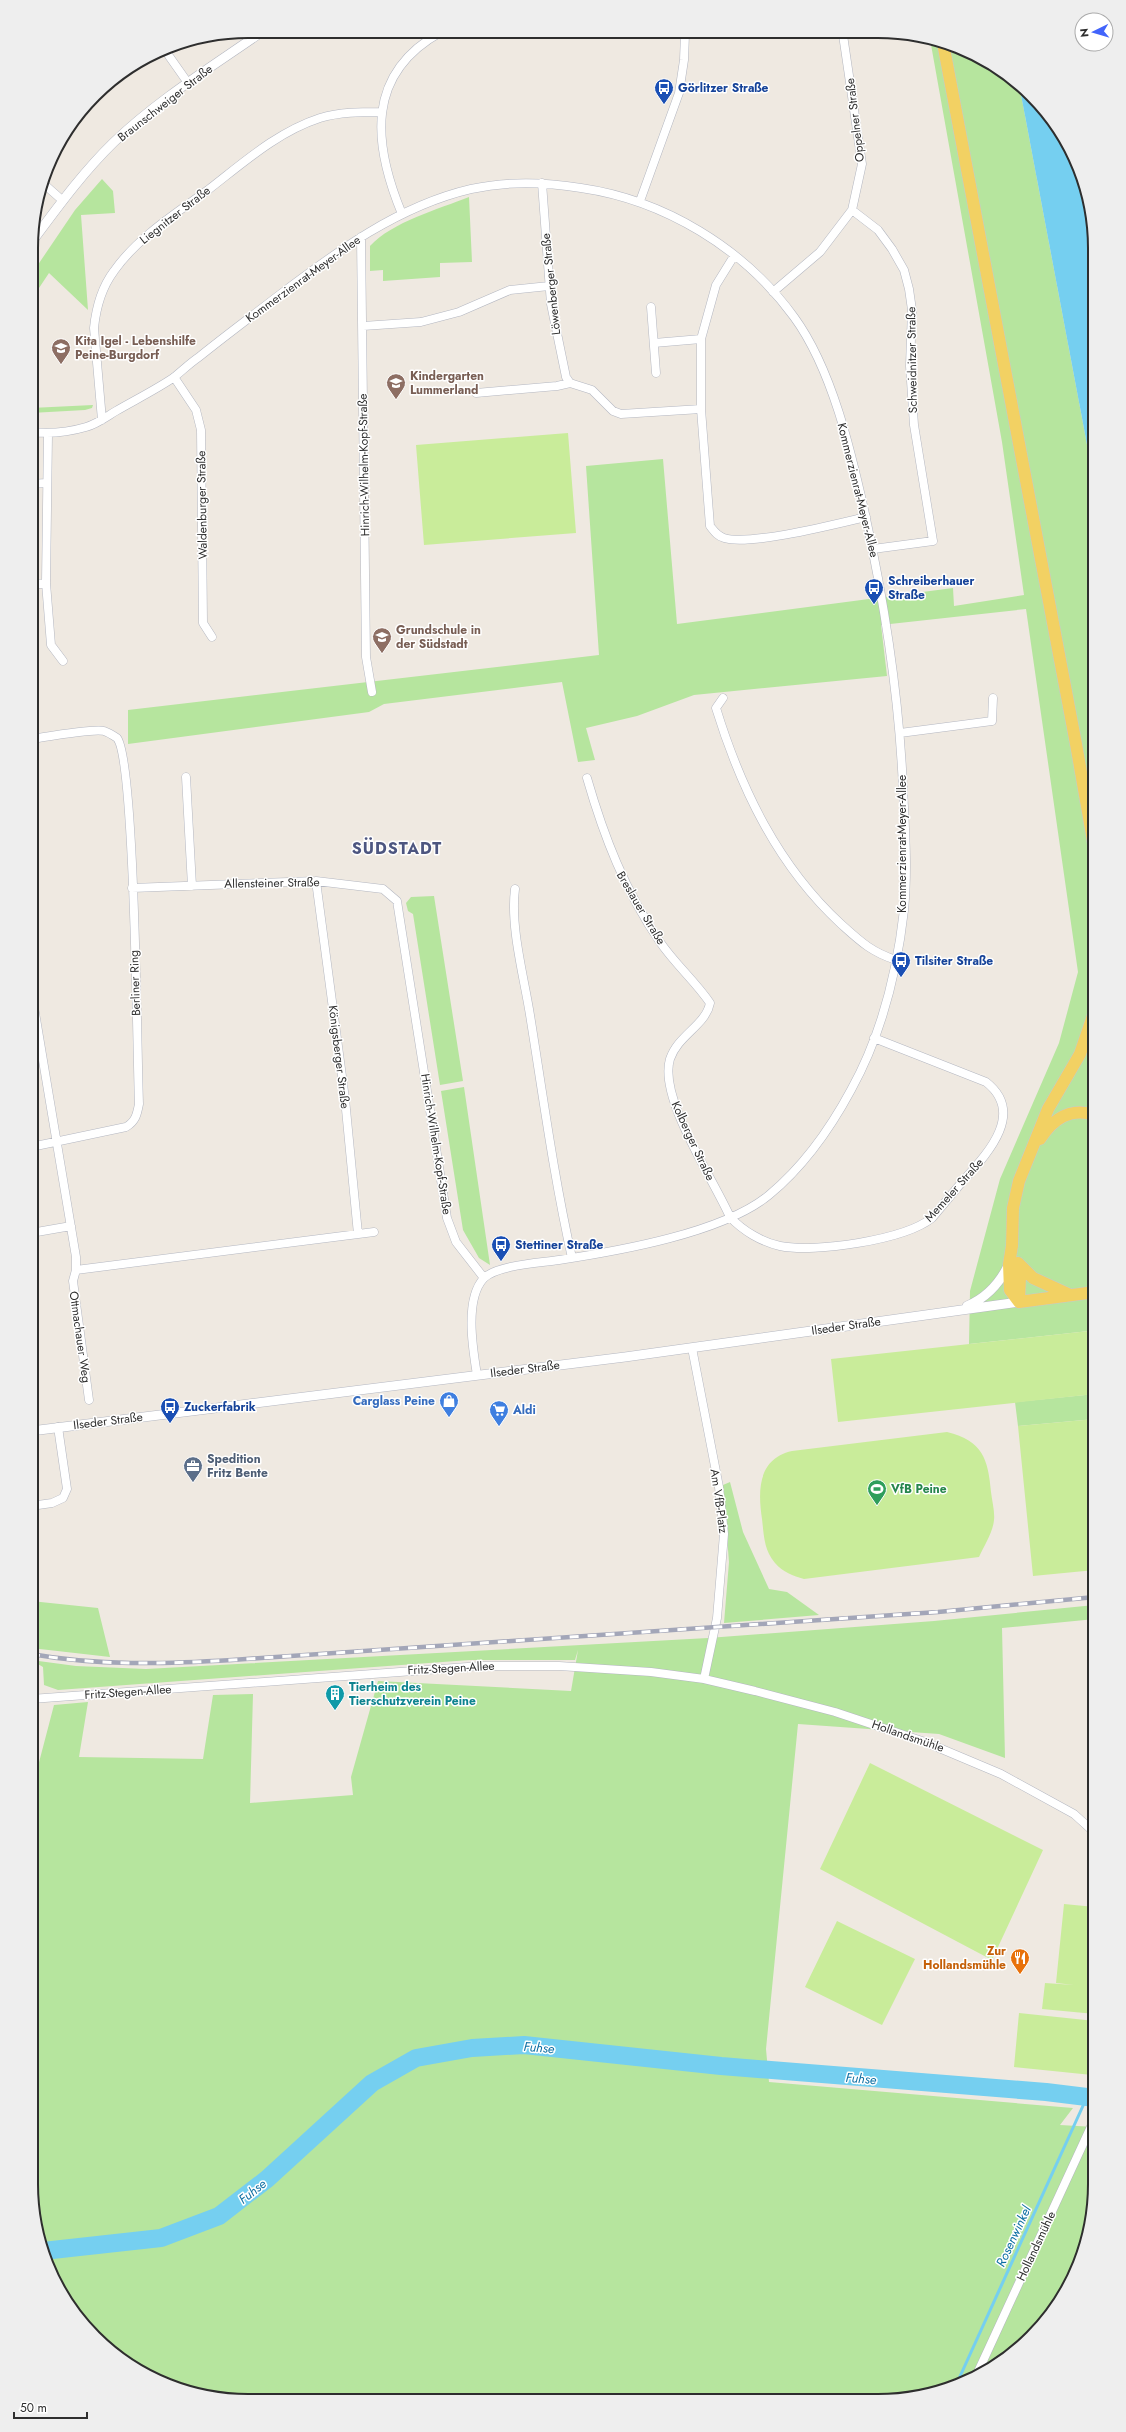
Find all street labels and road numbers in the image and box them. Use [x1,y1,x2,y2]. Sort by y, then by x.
street label: Braunschweiger Straße [114,60,216,146]
street label: Oppelner Straße [841,77,869,163]
street label: Liegnitzer Straße [136,182,214,248]
street label: Kommerzienrat-Meyer-Allee [242,231,364,327]
street label: Löwenberger Straße [537,232,565,336]
street label: Schweidnitzer Straße [902,307,922,413]
street label: Hinrich-Wilhelm-Kopf-Straße [354,393,374,537]
street label: Kommerzienrat-Meyer-Allee [833,421,883,559]
street label: Waldenburger Straße [192,451,212,559]
street label: Kommerzienrat-Meyer-Allee [893,775,911,913]
street label: Breslauer Straße [612,868,670,948]
street label: Allensteiner Straße [224,873,320,893]
street label: Berliner Ring [125,950,145,1016]
street label: Königsberger Straße [324,1004,354,1110]
street label: Hinrich-Wilhelm-Kopf-Straße [416,1072,456,1216]
street label: Kolberger Straße [667,1098,719,1184]
street label: Memeler Straße [920,1154,988,1226]
street label: Ottmachauer Weg [65,1290,95,1384]
street label: Ilseder Straße [810,1312,882,1340]
street label: Ilseder Straße [489,1356,561,1382]
street label: Ilseder Straße [72,1408,144,1434]
street label: Am VfB-Platz [706,1468,732,1535]
street label: Fritz-Stegen-Allee [407,1657,495,1679]
street label: Fritz-Stegen-Allee [84,1680,172,1704]
street label: Hollandsmühle [869,1715,947,1757]
street label: Hollandsmühle [1012,2208,1060,2284]

